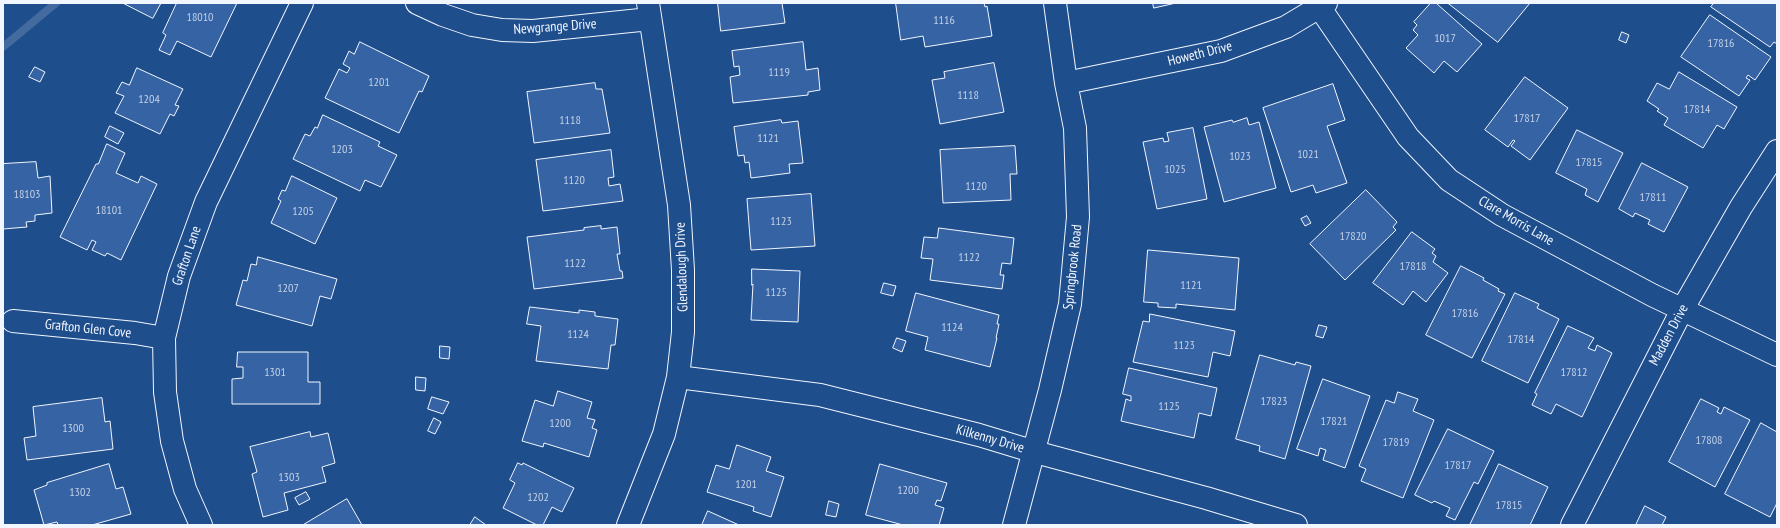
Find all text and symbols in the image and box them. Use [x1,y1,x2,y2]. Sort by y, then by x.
house number: 18010 [187,11,213,25]
house number: 1116 [933,14,955,28]
street label: Newgrange Drive [513,16,597,38]
house number: 1017 [1434,32,1456,46]
house number: 17816 [1708,37,1734,51]
street label: Howeth Drive [1166,38,1234,70]
house number: 1119 [768,66,790,80]
house number: 1201 [368,76,390,90]
house number: 1118 [957,89,979,103]
house number: 1204 [138,93,160,107]
house number: 17814 [1684,103,1710,117]
house number: 17817 [1514,112,1540,126]
house number: 1118 [559,114,581,128]
house number: 1121 [757,132,779,146]
house number: 1203 [331,143,353,157]
house number: 1021 [1297,148,1319,162]
house number: 1023 [1229,150,1251,164]
house number: 17815 [1576,156,1602,170]
house number: 1025 [1164,163,1186,177]
house number: 1120 [563,174,585,188]
house number: 1120 [965,180,987,194]
house number: 18103 [14,188,40,202]
house number: 17811 [1640,191,1666,205]
street label: Clare Morris Lane [1475,193,1557,249]
house number: 18101 [96,204,122,218]
house number: 1205 [292,205,314,219]
house number: 1123 [770,215,792,229]
street label: Glendalough Drive [672,222,692,312]
street label: Grafton Lane [169,224,205,288]
street label: Springbrook Road [1060,224,1086,310]
house number: 17820 [1340,230,1366,244]
house number: 1122 [958,251,980,265]
house number: 1122 [564,257,586,271]
house number: 17818 [1400,260,1426,274]
house number: 1121 [1180,279,1202,293]
house number: 1207 [277,282,299,296]
house number: 1125 [765,286,787,300]
street label: Madden Drive [1646,301,1692,369]
house number: 17816 [1452,307,1478,321]
street label: Grafton Glen Cove [44,316,132,342]
house number: 1124 [941,321,963,335]
house number: 1124 [567,328,589,342]
house number: 17814 [1508,333,1534,347]
house number: 1123 [1173,339,1195,353]
house number: 1301 [264,366,286,380]
house number: 17812 [1561,366,1587,380]
house number: 17823 [1261,395,1287,409]
house number: 1125 [1158,400,1180,414]
house number: 17821 [1321,415,1347,429]
house number: 1200 [549,417,571,431]
street label: Kilkenny Drive [954,421,1026,457]
house number: 1300 [62,422,84,436]
house number: 17808 [1696,434,1722,448]
house number: 17819 [1383,436,1409,450]
house number: 17817 [1445,459,1471,473]
house number: 1303 [278,471,300,485]
house number: 1201 [735,478,757,492]
house number: 1200 [897,484,919,498]
house number: 1302 [69,486,91,500]
house number: 1202 [527,491,549,505]
house number: 17815 [1496,499,1522,513]

